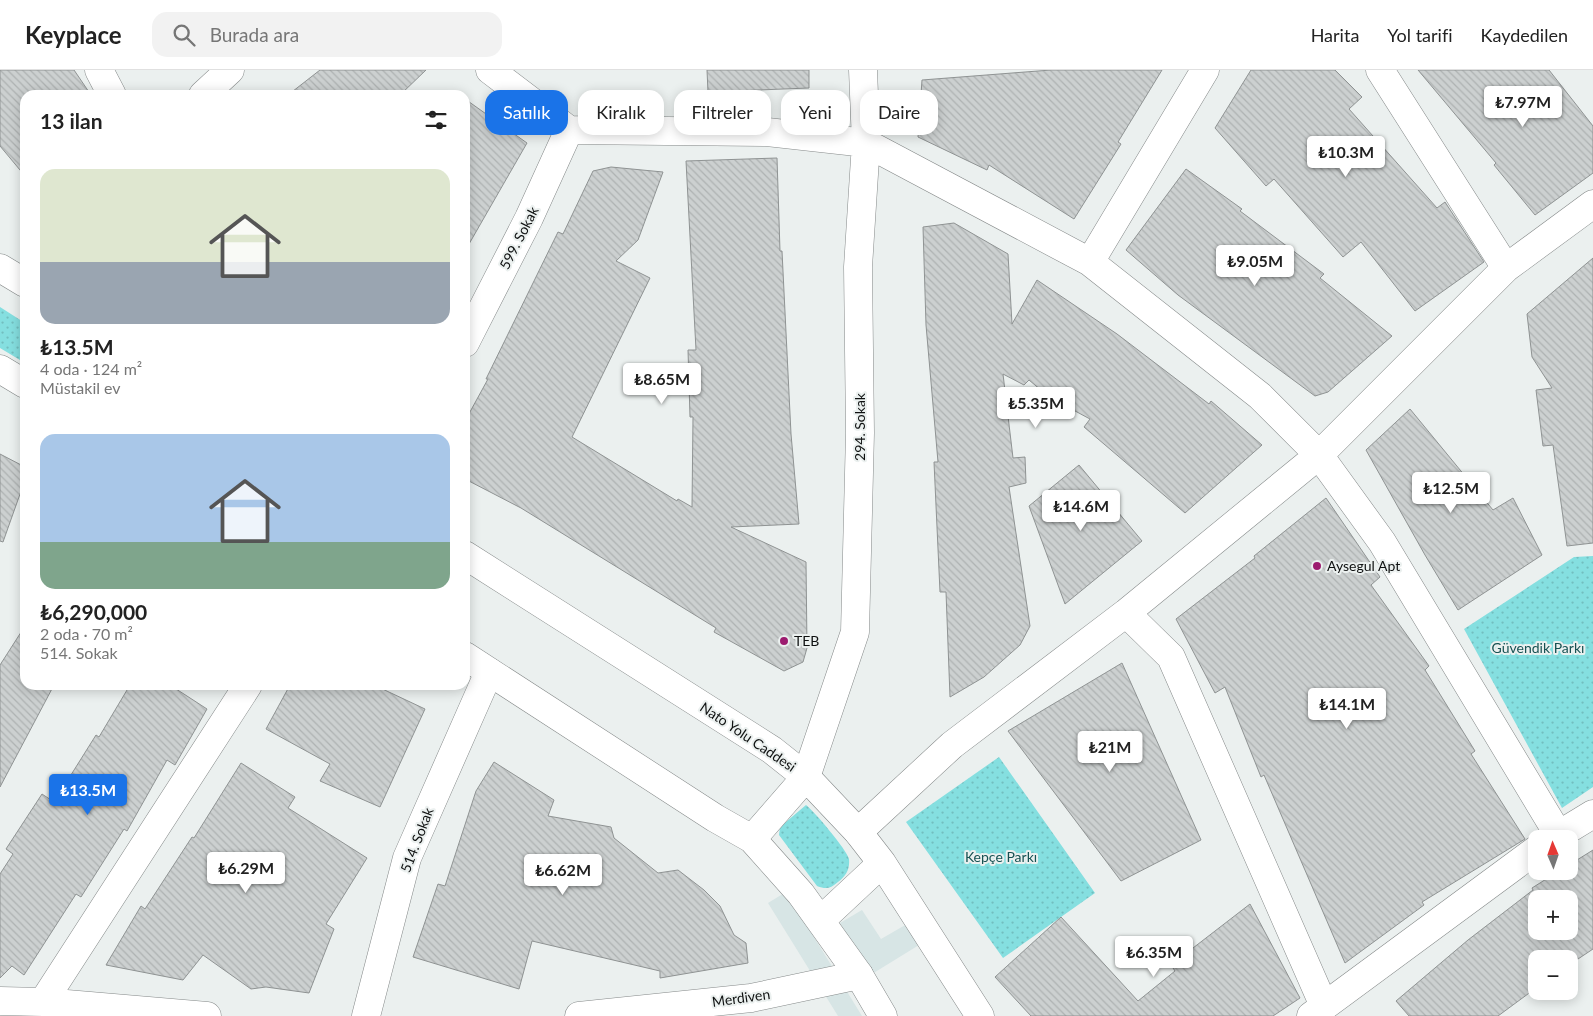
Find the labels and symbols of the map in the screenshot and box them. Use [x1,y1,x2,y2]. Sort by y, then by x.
pin: ₺7.97M [1482,85,1564,128]
pin: ₺10.3M [1305,136,1387,178]
street label: 599. Sokak [496,203,542,272]
pin: ₺9.05M [1214,244,1296,287]
pin: ₺8.65M [621,362,703,405]
pin: ₺5.35M [995,386,1077,429]
street label: 294. Sokak [851,392,868,461]
pin: ₺12.5M [1410,472,1492,514]
pin: ₺14.6M [1040,490,1122,532]
place label: Aysegul Apt [1327,557,1400,574]
marker: Aysegul Apt [1311,560,1323,572]
place label: TEB [794,632,819,649]
marker: TEB [778,635,790,647]
park label: Güvendik Parkı [1492,639,1584,656]
pin: ₺14.1M [1306,688,1388,730]
street label: Nato Yolu Caddesi [697,698,799,775]
pin: ₺21M [1080,730,1140,773]
pin: ₺13.5M [47,774,129,816]
street label: 514. Sokak [396,804,437,875]
north arrow [1528,830,1578,880]
park label: Kepçe Parkı [965,848,1037,865]
pin: ₺6.29M [205,852,287,894]
pin: ₺6.62M [522,854,604,896]
pin: ₺6.35M [1113,936,1195,978]
street label: Merdiven [711,985,771,1010]

